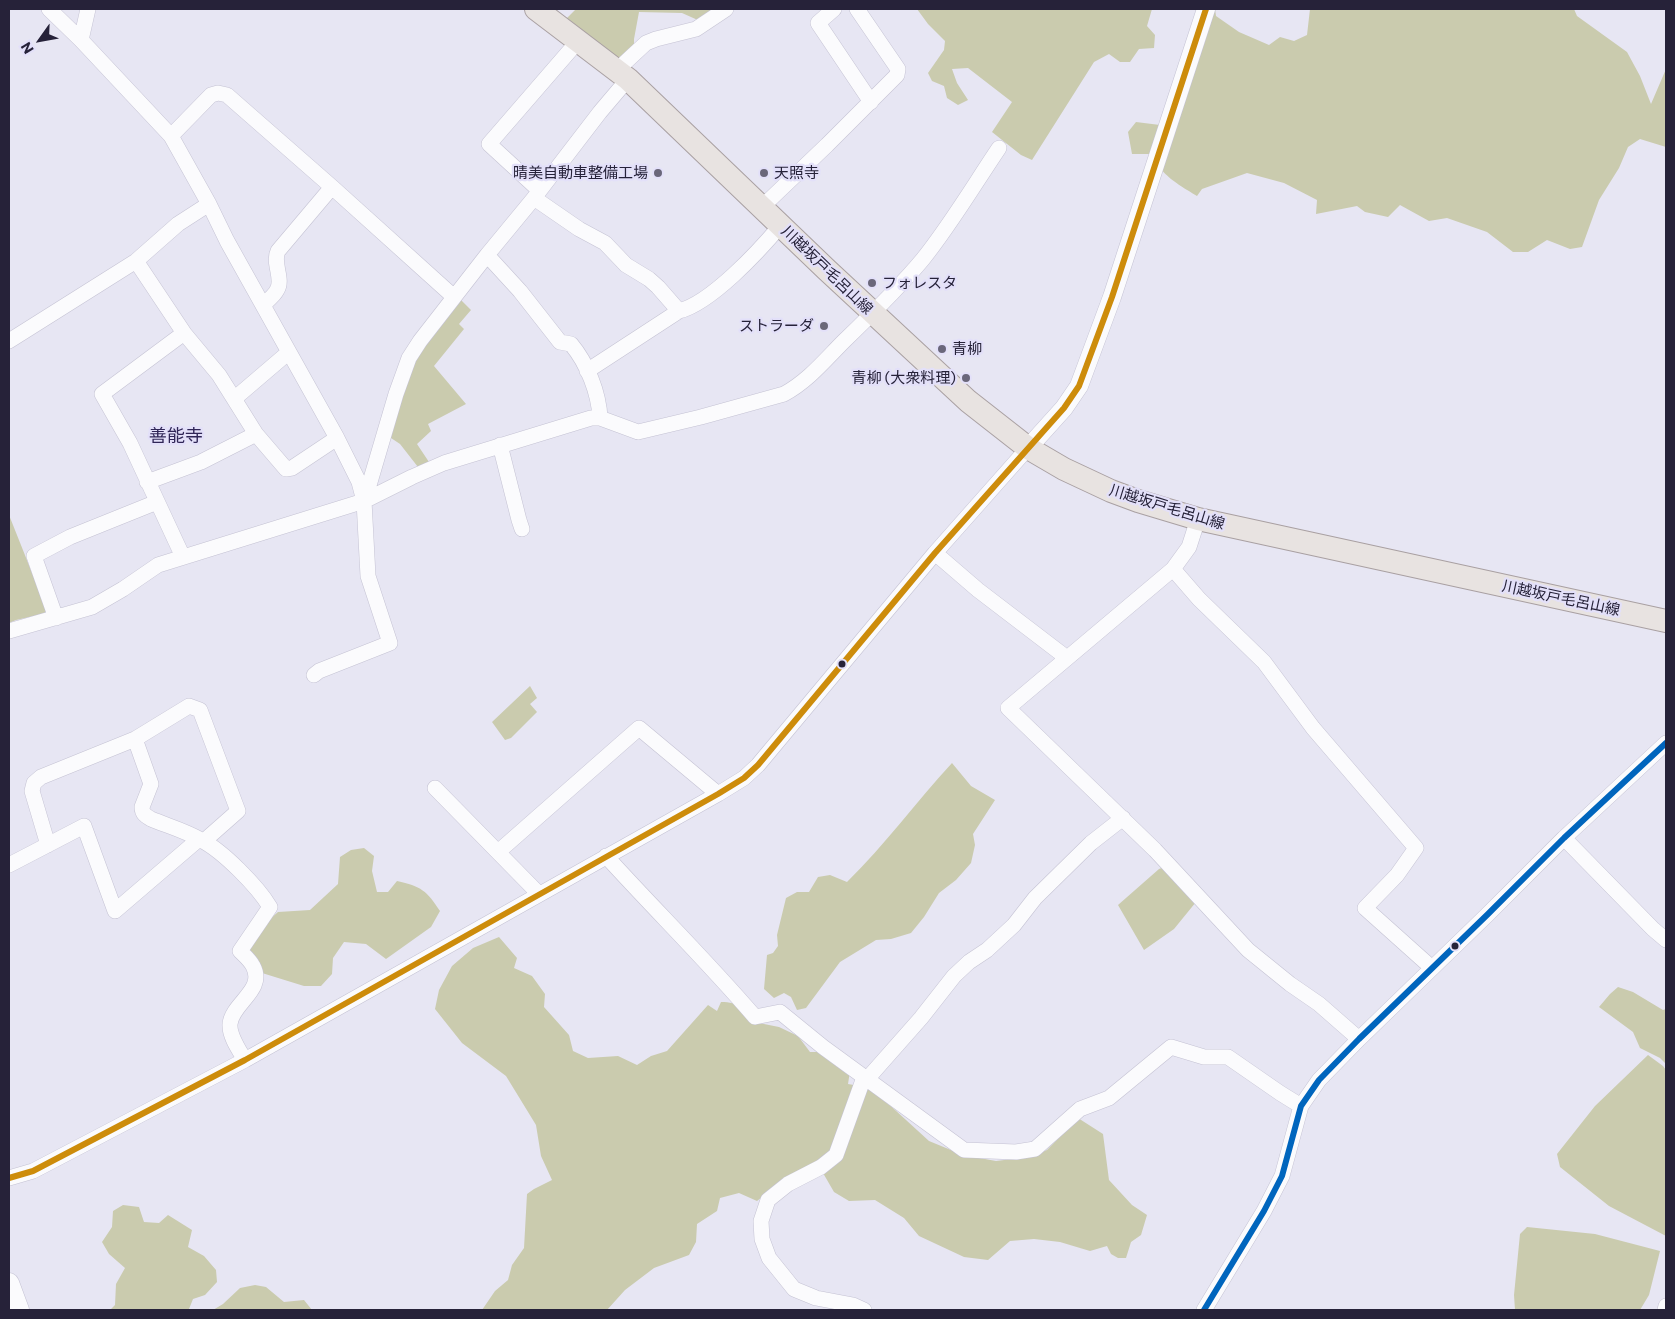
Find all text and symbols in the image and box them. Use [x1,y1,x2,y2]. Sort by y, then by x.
north arrow [15,15,65,65]
text: N [17,39,37,57]
place label: 晴美自動車整備工場 [513,164,648,182]
place label: 天照寺 [774,164,819,182]
marker: 晴美自動車整備工場 [652,167,664,179]
marker: 天照寺 [758,167,770,179]
street label: 川越坂戸毛呂山線 [778,222,876,318]
place label: フォレスタ [882,274,957,292]
marker: フォレスタ [866,277,878,289]
place label: ストラーダ [739,317,814,335]
marker: ストラーダ [818,320,830,332]
place label: 青柳 [952,340,982,358]
marker: 青柳 [936,343,948,355]
place label: 青柳 (大衆料理) [852,369,956,387]
marker: 青柳 (大衆料理) [960,372,972,384]
district label: 善能寺 [149,425,203,447]
street label: 川越坂戸毛呂山線 [1107,481,1227,533]
street label: 川越坂戸毛呂山線 [1500,577,1622,619]
unlabelled marker [837,659,847,669]
unlabelled marker [1450,941,1460,951]

